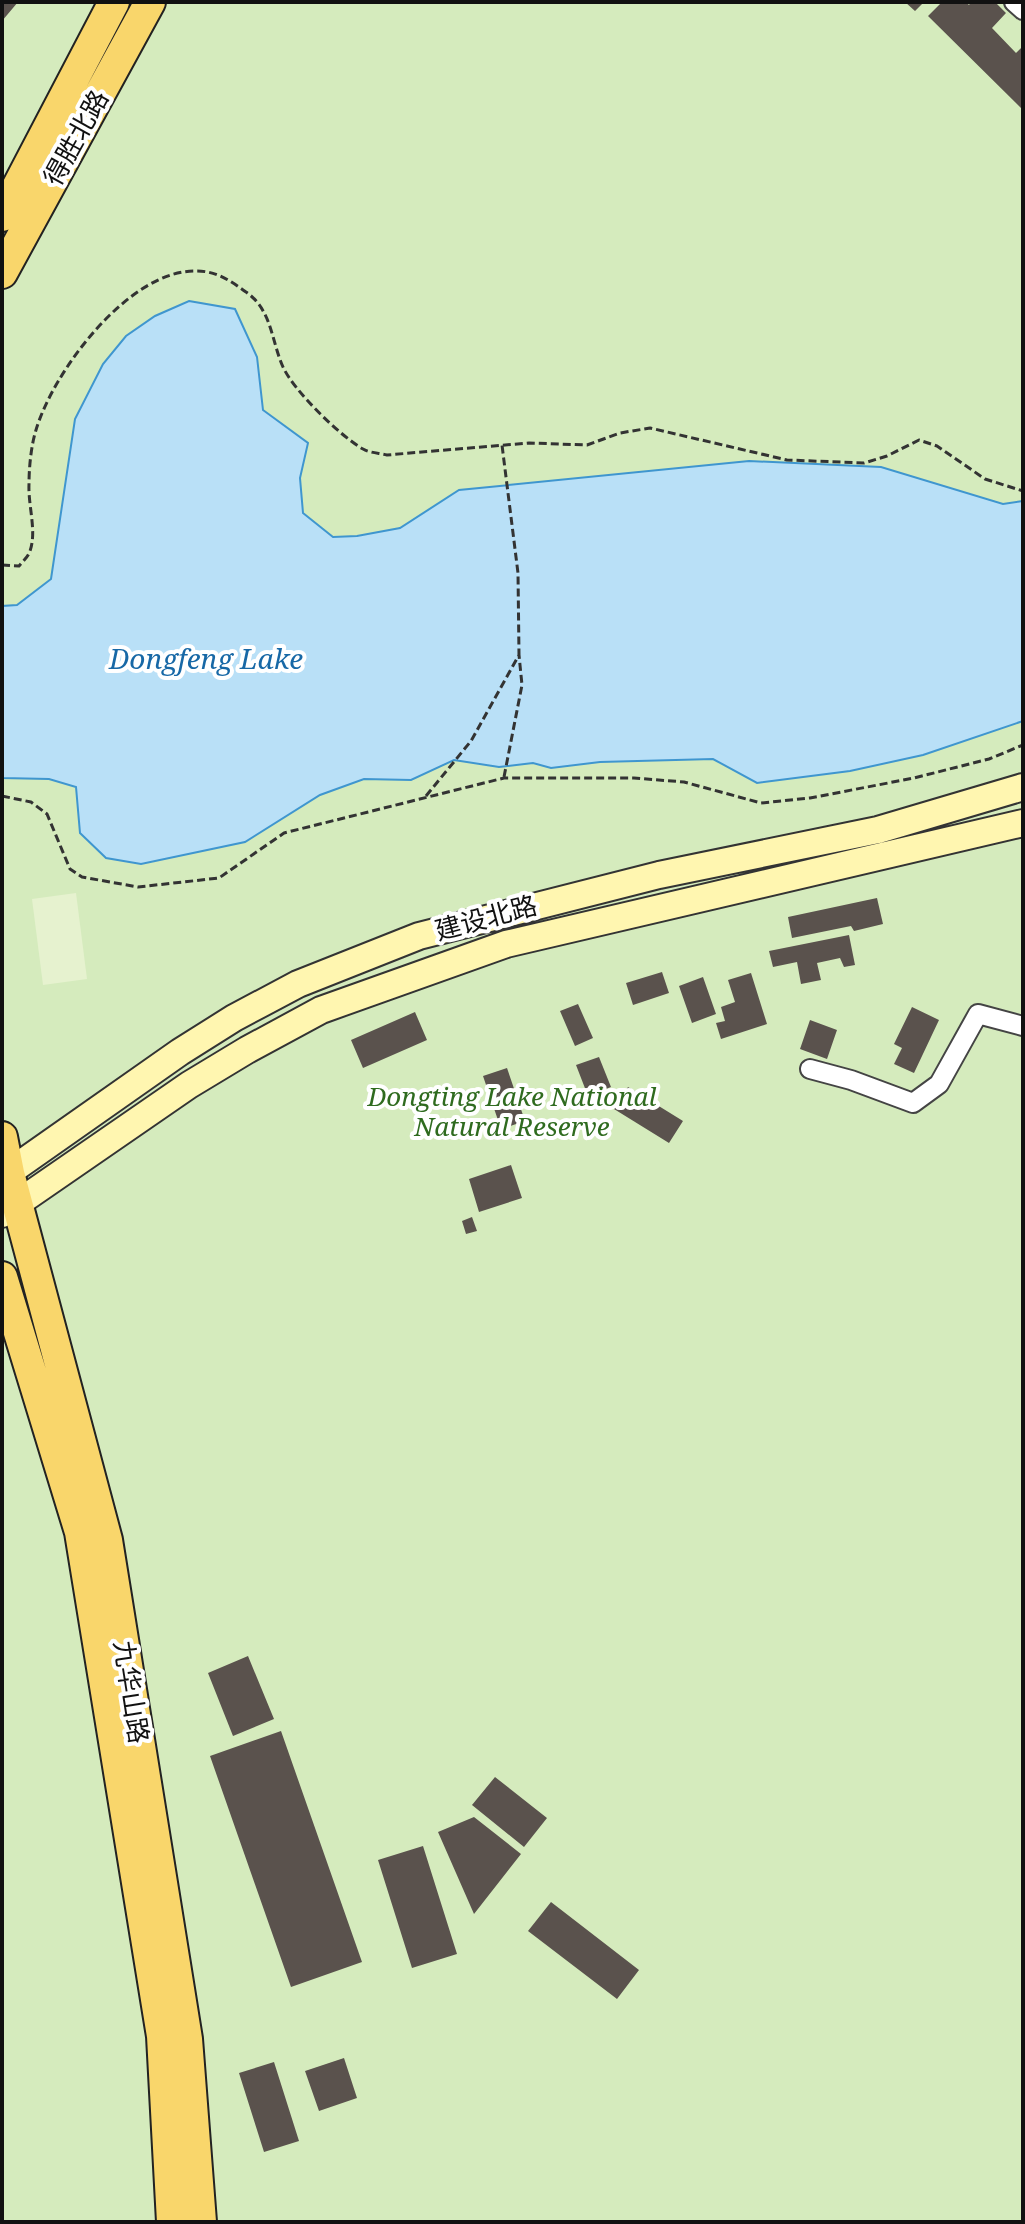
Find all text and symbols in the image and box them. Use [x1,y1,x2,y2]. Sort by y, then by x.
street label: 得胜北路 [34,83,116,192]
water label: Dongfeng Lake [108,639,303,677]
street label: 建设北路 [431,886,541,948]
park label: Dongting Lake National Natural Reserve [367,1078,657,1144]
street label: 九华山路 [106,1638,158,1746]

